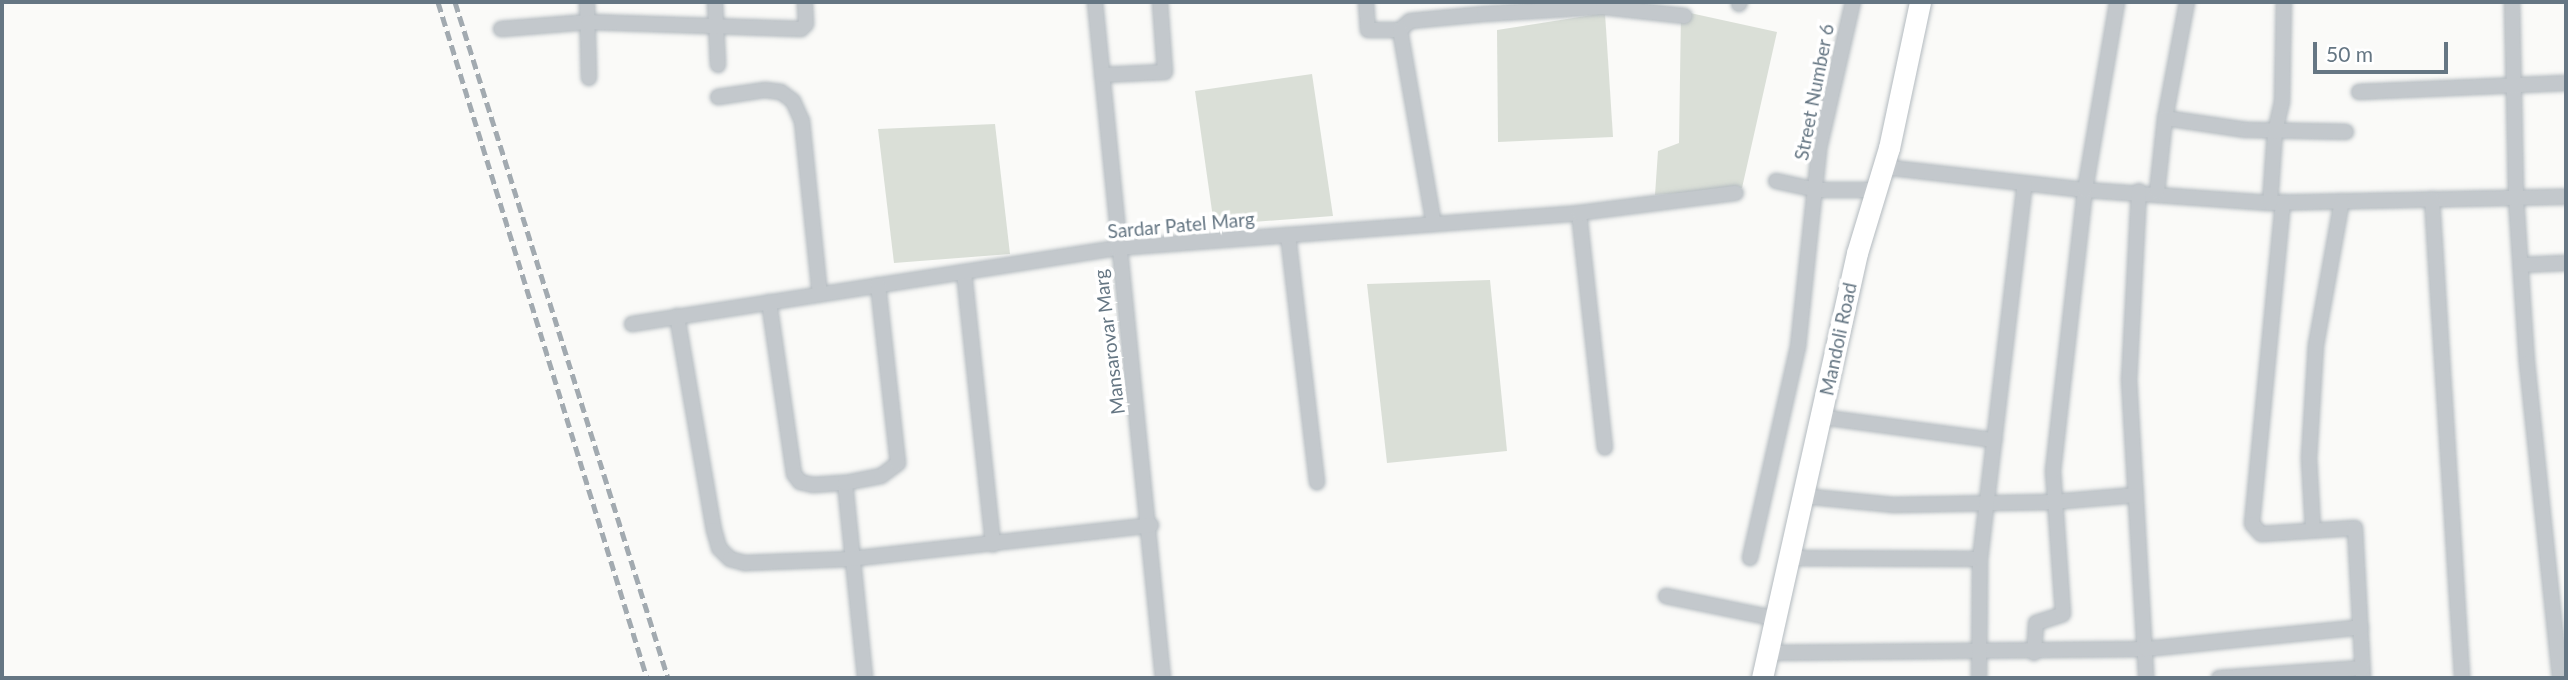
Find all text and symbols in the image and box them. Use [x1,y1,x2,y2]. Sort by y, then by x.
street label: Street Number 6 [1790,22,1838,162]
scale bar [2316,28,2451,72]
text: 50 m [2326,41,2373,66]
street label: Sardar Patel Marg [1106,207,1256,243]
street label: Mansarovar Marg [1089,268,1129,416]
street label: Mandoli Road [1815,280,1861,398]

